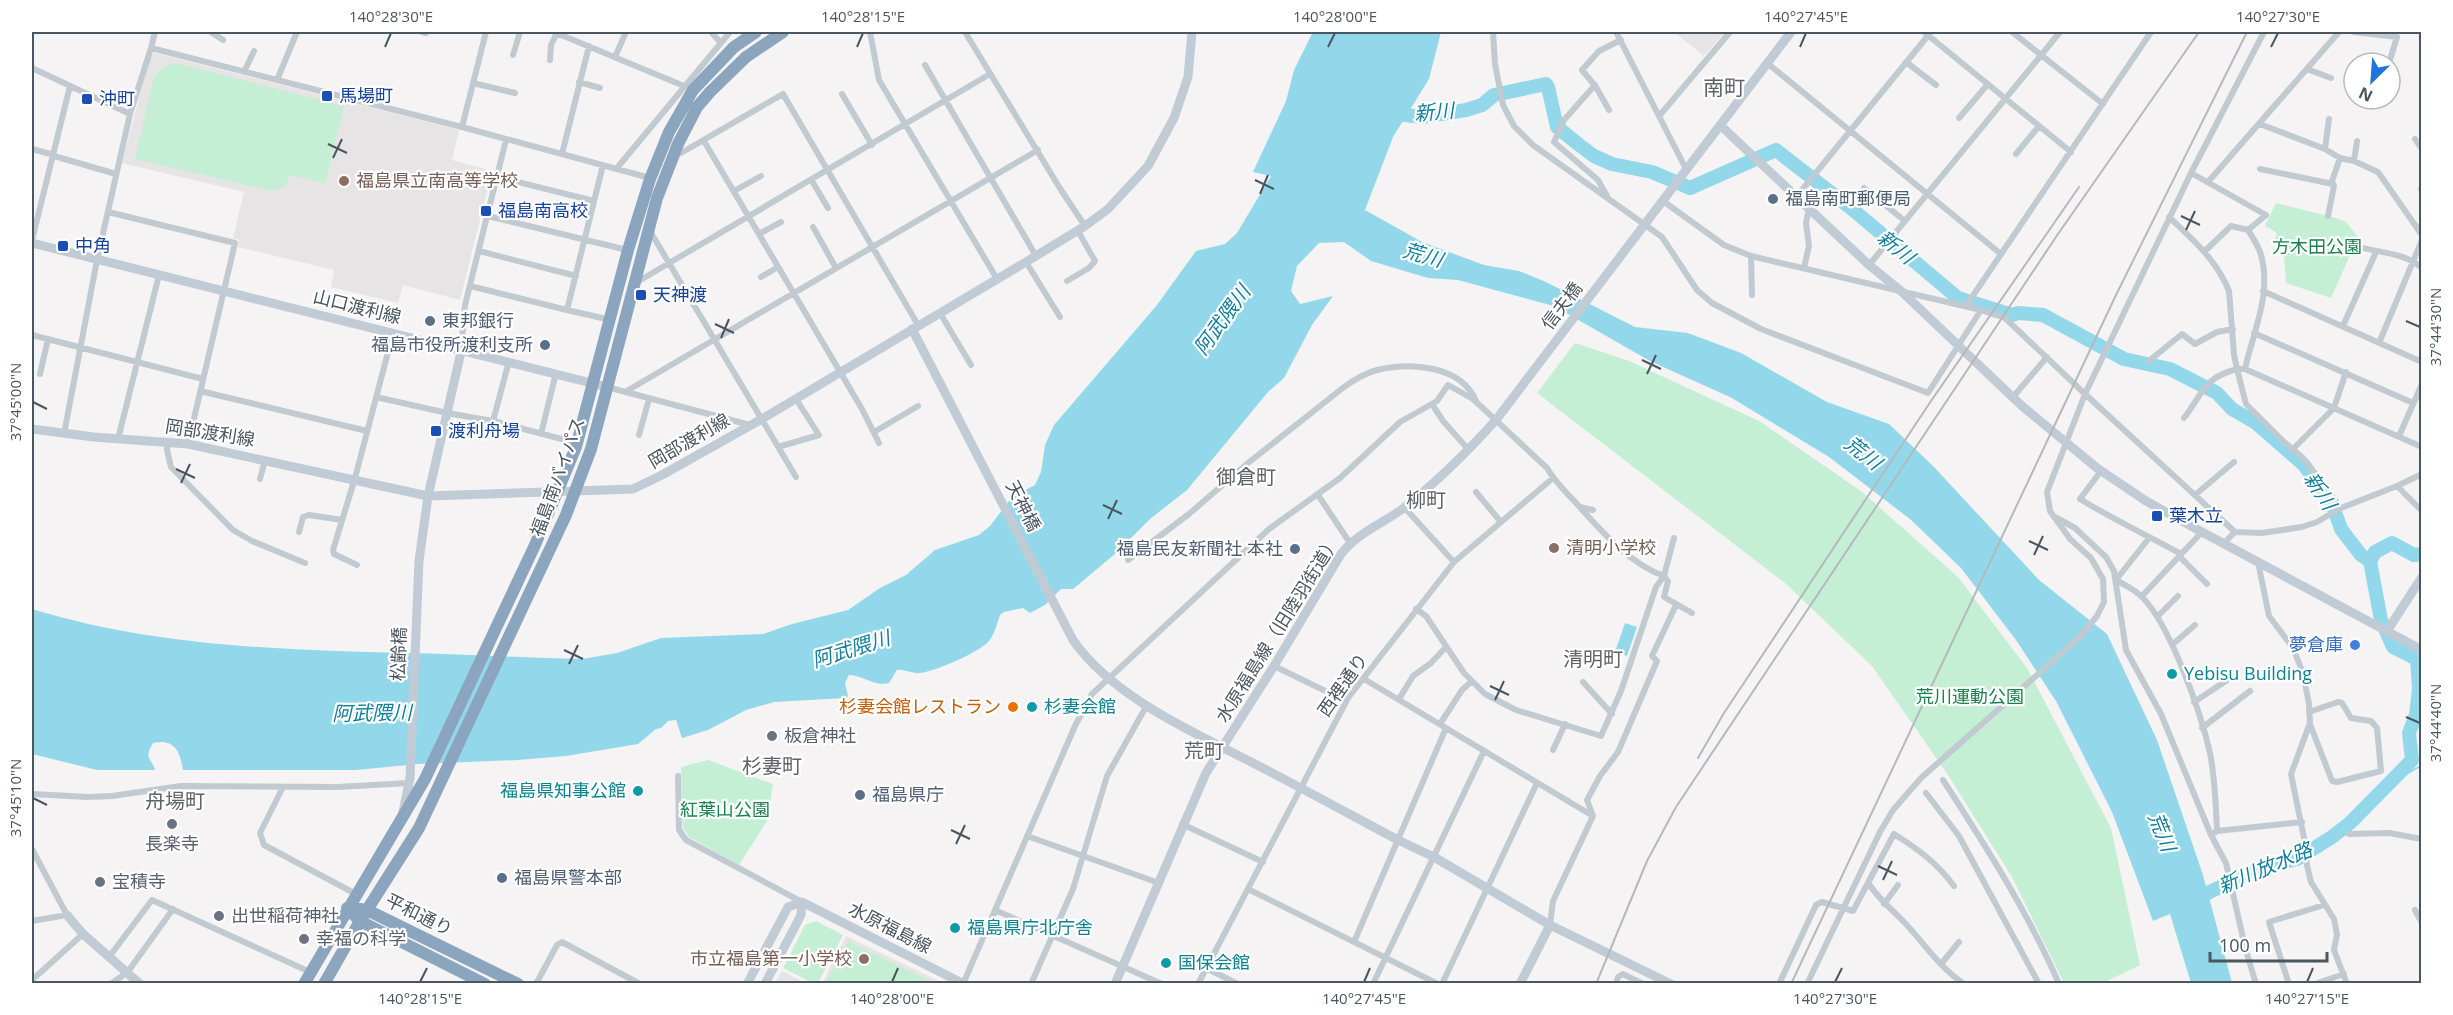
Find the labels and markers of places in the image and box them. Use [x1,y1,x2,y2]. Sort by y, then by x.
place label: 馬場町 [339,83,393,107]
place label: 沖町 [99,86,135,110]
marker: 馬場町 [320,89,334,103]
marker: 沖町 [80,92,94,106]
place label: 福島県立南高等学校 [356,168,518,192]
marker: 福島県立南高等学校 [337,174,351,188]
place label: 福島南町郵便局 [1785,186,1911,210]
marker: 福島南町郵便局 [1766,192,1780,206]
place label: 福島南高校 [498,198,588,222]
marker: 福島南高校 [479,204,493,218]
place label: 中角 [75,233,111,257]
marker: 中角 [56,239,70,253]
place label: 天神渡 [653,282,707,306]
marker: 天神渡 [634,288,648,302]
place label: 東邦銀行 [442,308,514,332]
marker: 東邦銀行 [423,314,437,328]
place label: 福島市役所渡利支所 [371,332,533,356]
marker: 福島市役所渡利支所 [538,338,552,352]
place label: 渡利舟場 [448,418,520,442]
marker: 渡利舟場 [429,424,443,438]
place label: 葉木立 [2169,503,2223,527]
marker: 葉木立 [2150,509,2164,523]
place label: 清明小学校 [1566,535,1656,559]
place label: 福島民友新聞社 本社 [1116,536,1283,560]
marker: 清明小学校 [1547,541,1561,555]
marker: 福島民友新聞社 本社 [1288,542,1302,556]
place label: 夢倉庫 [2289,632,2343,656]
marker: 夢倉庫 [2348,638,2362,652]
place label: Yebisu Building [2184,661,2312,685]
marker: Yebisu Building [2165,667,2179,681]
place label: 杉妻会館レストラン [839,694,1001,718]
place label: 杉妻会館 [1044,694,1116,718]
marker: 杉妻会館レストラン [1006,700,1020,714]
marker: 杉妻会館 [1025,700,1039,714]
place label: 板倉神社 [784,723,856,747]
marker: 板倉神社 [765,729,779,743]
place label: 福島県知事公館 [500,778,626,802]
place label: 福島県庁 [872,782,944,806]
marker: 福島県知事公館 [631,784,645,798]
marker: 福島県庁 [853,788,867,802]
marker: 長楽寺 [165,817,179,831]
place label: 長楽寺 [145,831,199,855]
place label: 福島県警本部 [514,865,622,889]
place label: 宝積寺 [112,869,166,893]
marker: 福島県警本部 [495,871,509,885]
marker: 宝積寺 [93,875,107,889]
place label: 出世稲荷神社 [231,903,339,927]
marker: 出世稲荷神社 [212,909,226,923]
place label: 福島県庁北庁舎 [967,915,1093,939]
marker: 福島県庁北庁舎 [948,921,962,935]
place label: 幸福の科学 [316,926,406,950]
marker: 幸福の科学 [297,932,311,946]
place label: 市立福島第一小学校 [690,946,852,970]
place label: 国保会館 [1178,950,1250,974]
marker: 市立福島第一小学校 [857,952,871,966]
marker: 国保会館 [1159,956,1173,970]

